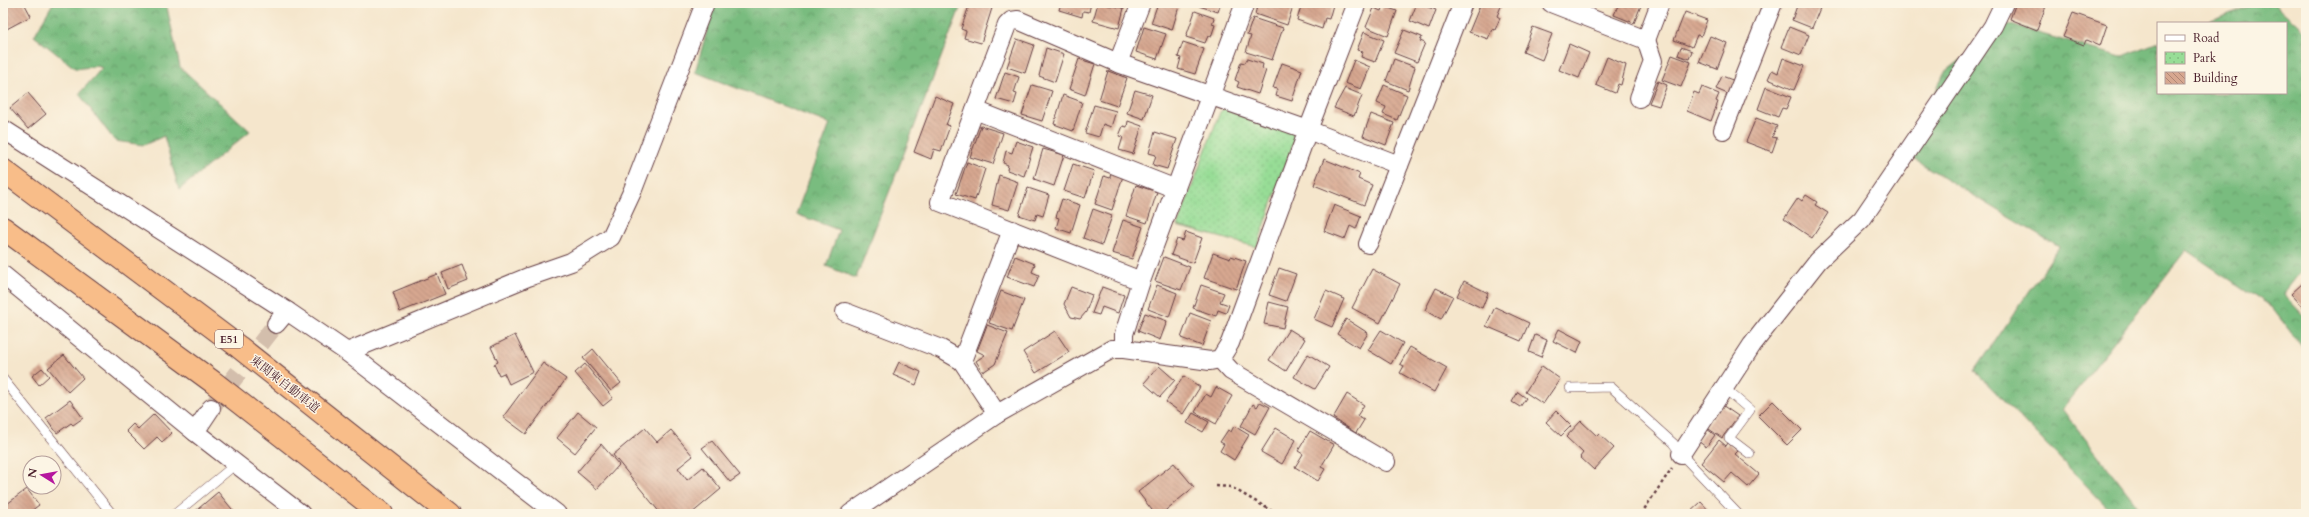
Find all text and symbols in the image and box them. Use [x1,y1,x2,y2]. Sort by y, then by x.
legend [2157,22,2287,94]
text: Road [2193,30,2220,46]
text: Park [2193,50,2217,66]
text: Building [2193,70,2238,86]
road number: E51 [215,330,243,348]
street label: 東関東自動車道 [247,352,323,416]
north arrow [22,455,62,495]
text: N [24,467,41,479]

